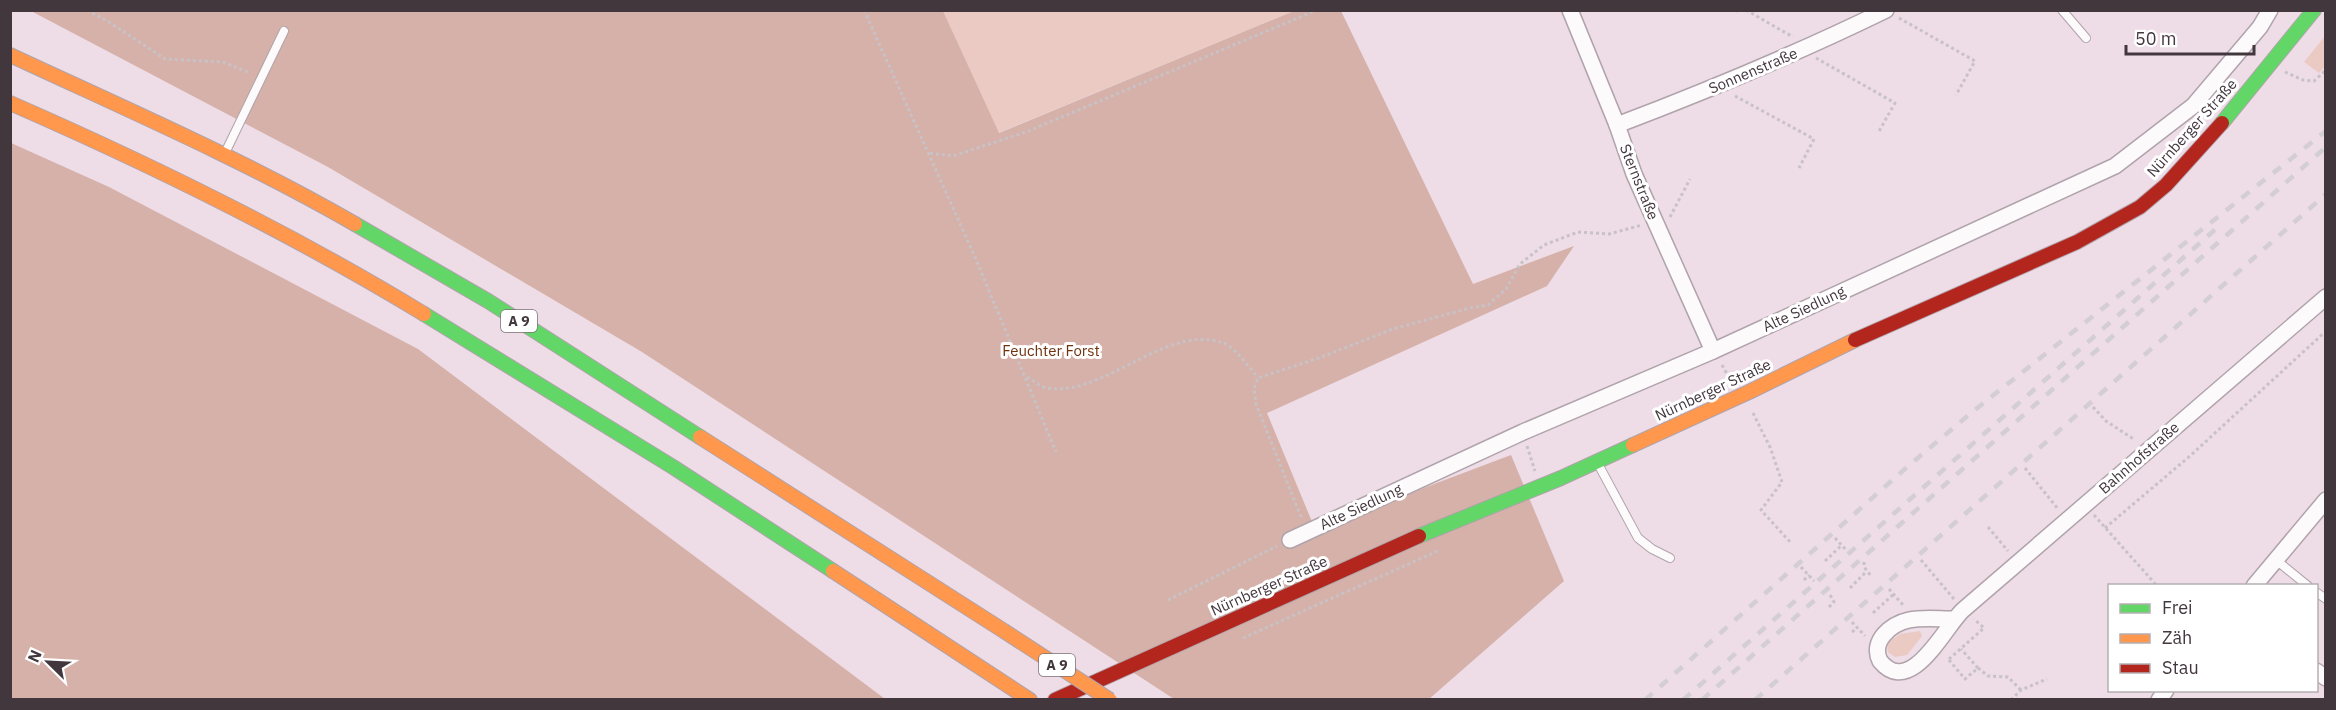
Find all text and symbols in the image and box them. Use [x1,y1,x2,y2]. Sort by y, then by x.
scale bar [2126,18,2254,56]
text: 50 m [2135,27,2177,50]
street label: Sonnenstraße [1706,43,1800,98]
street label: Nürnberger Straße [2143,75,2241,181]
street label: Sternstraße [1616,141,1663,222]
street label: Alte Siedlung [1759,281,1848,336]
road number: A 9 [501,310,537,332]
park label: Feuchter Forst [1002,341,1100,360]
street label: Nürnberger Straße [1652,354,1774,425]
street label: Bahnhofstraße [2095,418,2183,498]
street label: Alte Siedlung [1316,479,1405,534]
street label: Nürnberger Straße [1208,551,1330,620]
legend [2108,584,2318,692]
text: Frei [2162,596,2193,619]
text: Zäh [2162,626,2192,649]
north arrow [18,632,78,692]
text: N [23,647,46,665]
road number: A 9 [1039,654,1075,676]
text: Stau [2162,656,2199,679]

